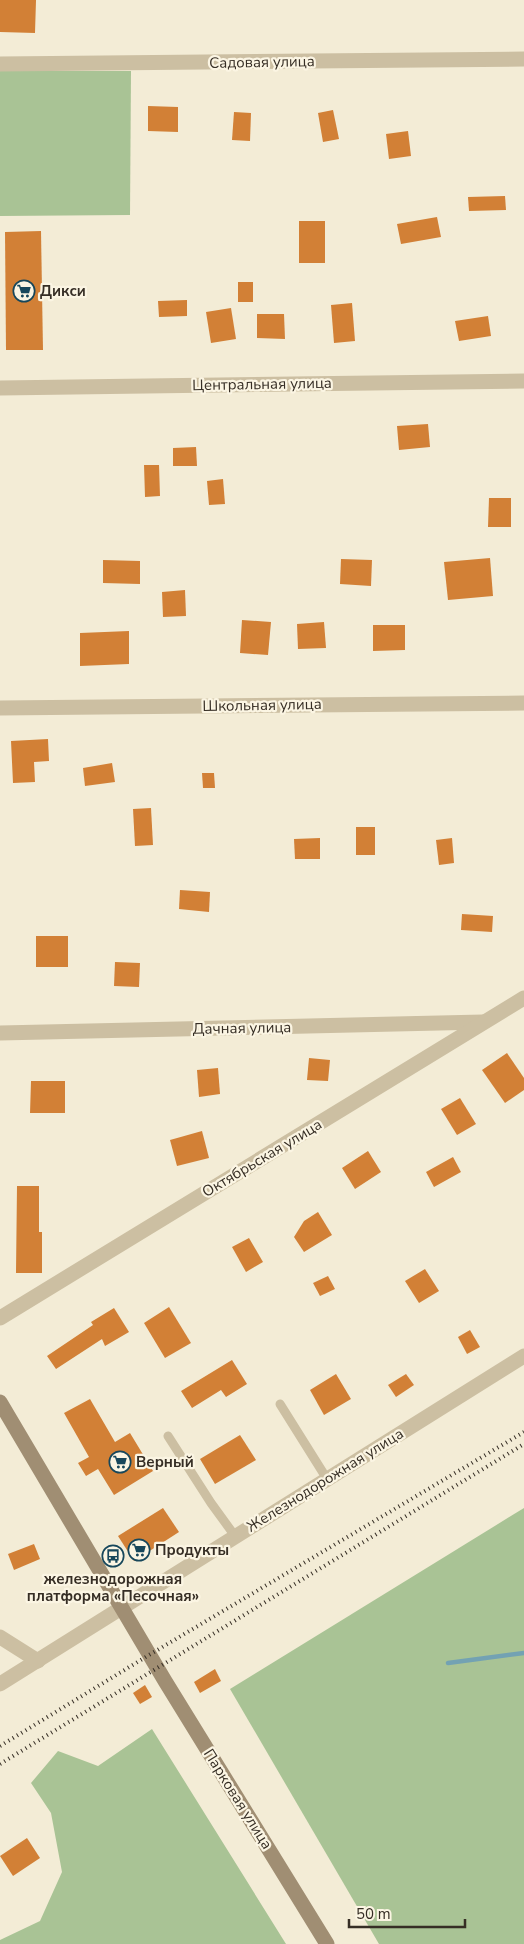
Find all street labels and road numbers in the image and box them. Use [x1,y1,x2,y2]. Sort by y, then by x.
street label: Садовая улица [209,51,315,73]
street label: Центральная улица [192,373,332,395]
street label: Школьная улица [202,694,322,716]
street label: Дачная улица [192,1017,292,1039]
street label: Октябрьская улица [198,1114,326,1202]
street label: Железнодорожная улица [243,1423,407,1537]
street label: Парковая улица [199,1745,277,1853]

